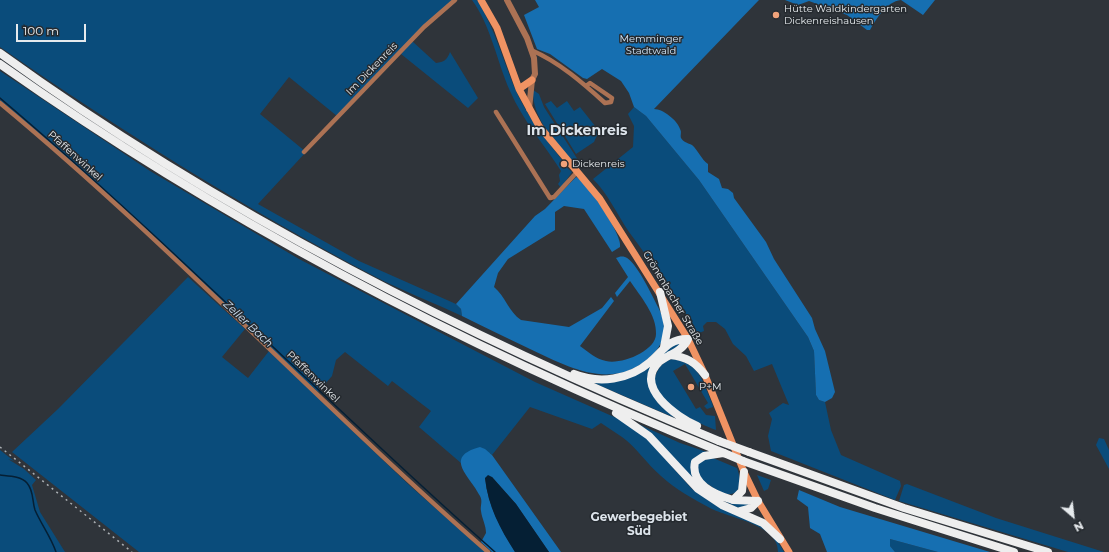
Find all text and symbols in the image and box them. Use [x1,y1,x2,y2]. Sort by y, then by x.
place label: Hütte Waldkindergarten Dickenreishausen [784,3,907,26]
marker: Hütte Waldkindergarten Dickenreishausen [771,10,781,20]
scale bar [18,16,88,42]
text: 100 m [23,23,59,38]
park label: Memminger Stadtwald [619,33,683,56]
street label: Im Dickenreis [344,40,400,98]
district label: Im Dickenreis [527,123,627,139]
street label: Pfaffenwinkel [46,129,104,183]
place label: Dickenreis [572,158,625,170]
marker: Dickenreis [559,159,569,169]
street label: Grönenbacher Straße [640,249,706,347]
water label: Zeller Bach [221,298,275,350]
street label: Pfaffenwinkel [284,349,342,405]
place label: P+M [699,381,721,393]
marker: P+M [686,382,696,392]
north arrow [1053,496,1093,536]
district label: Gewerbegebiet Süd [591,510,687,538]
text: N [1071,518,1086,535]

